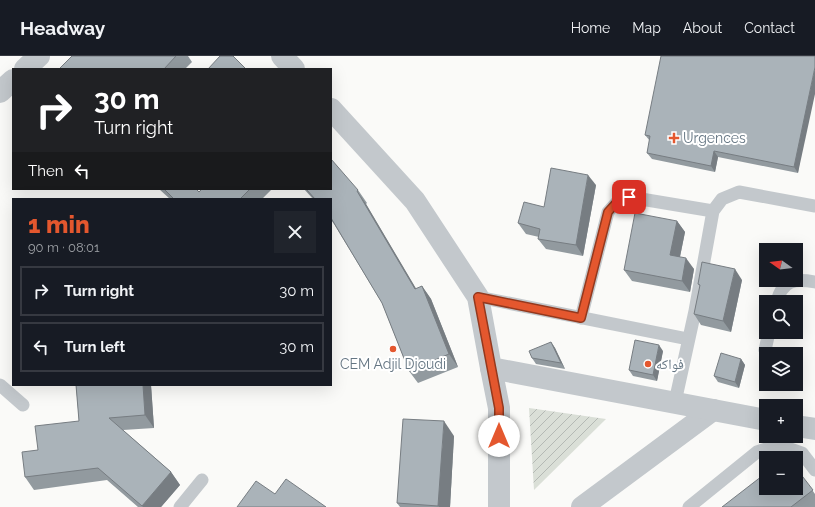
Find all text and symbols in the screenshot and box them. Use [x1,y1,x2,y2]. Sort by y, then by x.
text: Headway [20,17,105,39]
text: Home [571,20,610,36]
text: Map [632,20,661,36]
text: About [683,20,722,36]
text: Contact [744,20,795,36]
text: 30 m [94,83,160,116]
icon: right [28,84,80,136]
text: Turn right [94,117,173,138]
place label: Urgences [683,130,746,146]
marker: Urgences [668,132,680,144]
icon: left [71,160,93,182]
text: Then [28,162,63,180]
pin [612,180,646,214]
icon: arrive [618,186,640,208]
text: 1 min [28,210,90,239]
button: close [274,211,316,253]
text: 90 m · 08:01 [28,240,100,255]
north arrow [759,243,803,287]
map controls [759,243,803,495]
icon: right [30,280,52,302]
text: Turn right [64,282,134,300]
text: 30 m [279,282,314,300]
button: search [759,295,803,339]
icon: left [30,336,52,358]
text: Turn left [64,338,125,356]
text: 30 m [279,338,314,356]
marker: CEM Adjil Djoudi [388,344,398,354]
button: layers [759,347,803,391]
place label: CEM Adjil Djoudi [340,356,446,372]
place label: فواكه [656,356,684,373]
marker: فواكه [643,359,653,369]
button: + [759,399,803,443]
position arrow [478,415,520,457]
button: − [759,451,803,495]

